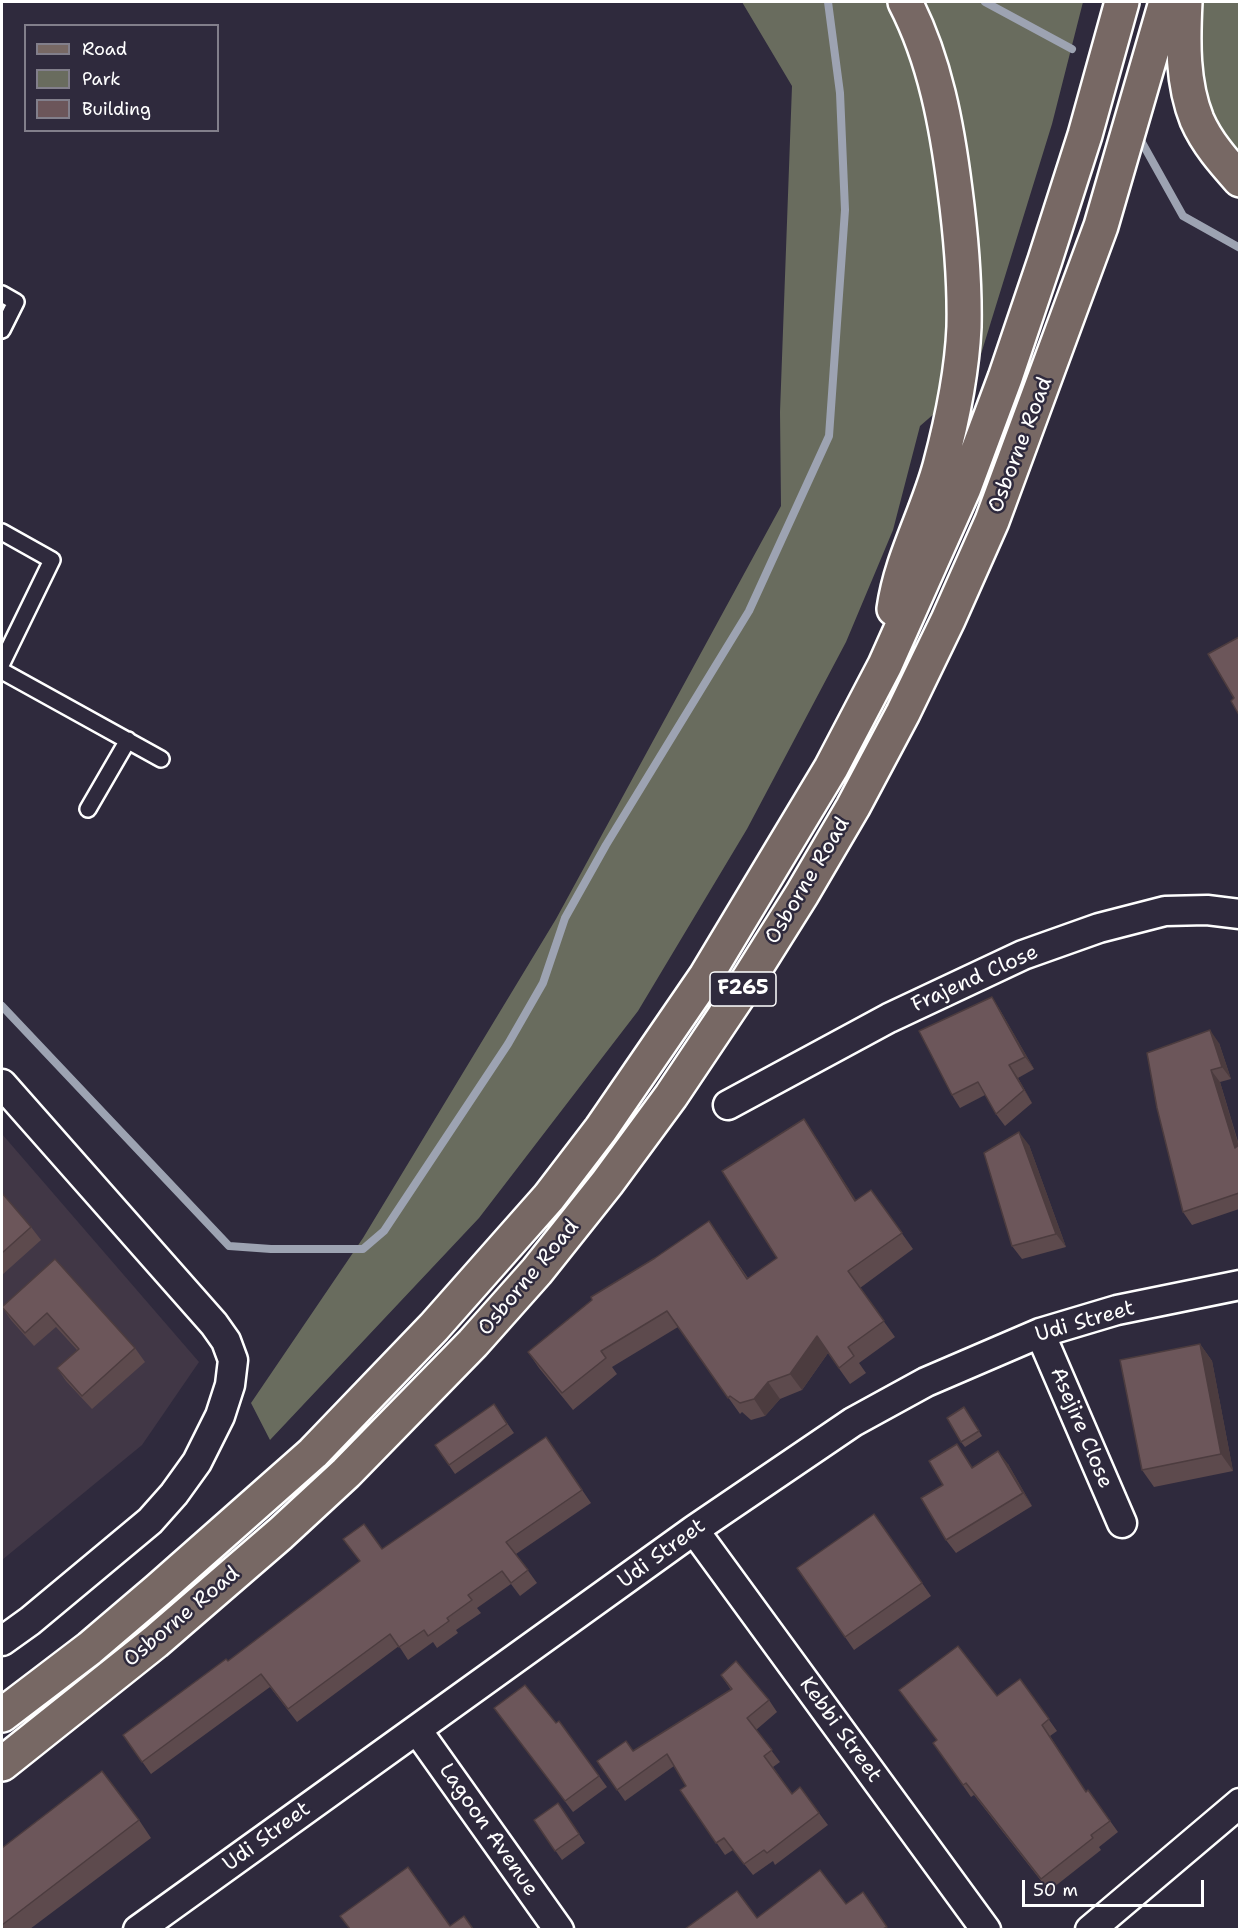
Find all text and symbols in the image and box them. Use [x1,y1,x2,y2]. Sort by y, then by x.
legend [24,24,219,132]
text: Road [82,37,127,61]
text: Park [82,67,121,91]
text: Building [82,97,151,121]
street label: Osborne Road [984,373,1058,517]
street label: Osborne Road [760,813,856,949]
street label: Frajend Close [908,940,1042,1018]
road number: F265 [710,972,776,1006]
street label: Osborne Road [473,1215,585,1341]
street label: Udi Street [1033,1296,1137,1348]
street label: Asejire Close [1044,1364,1118,1492]
street label: Udi Street [613,1514,711,1594]
street label: Osborne Road [119,1561,245,1673]
street label: Kebbi Street [793,1673,887,1787]
street label: Lagoon Avenue [433,1759,543,1901]
street label: Udi Street [218,1797,316,1877]
scale bar [1025,1868,1206,1906]
text: 50 m [1033,1878,1078,1902]

